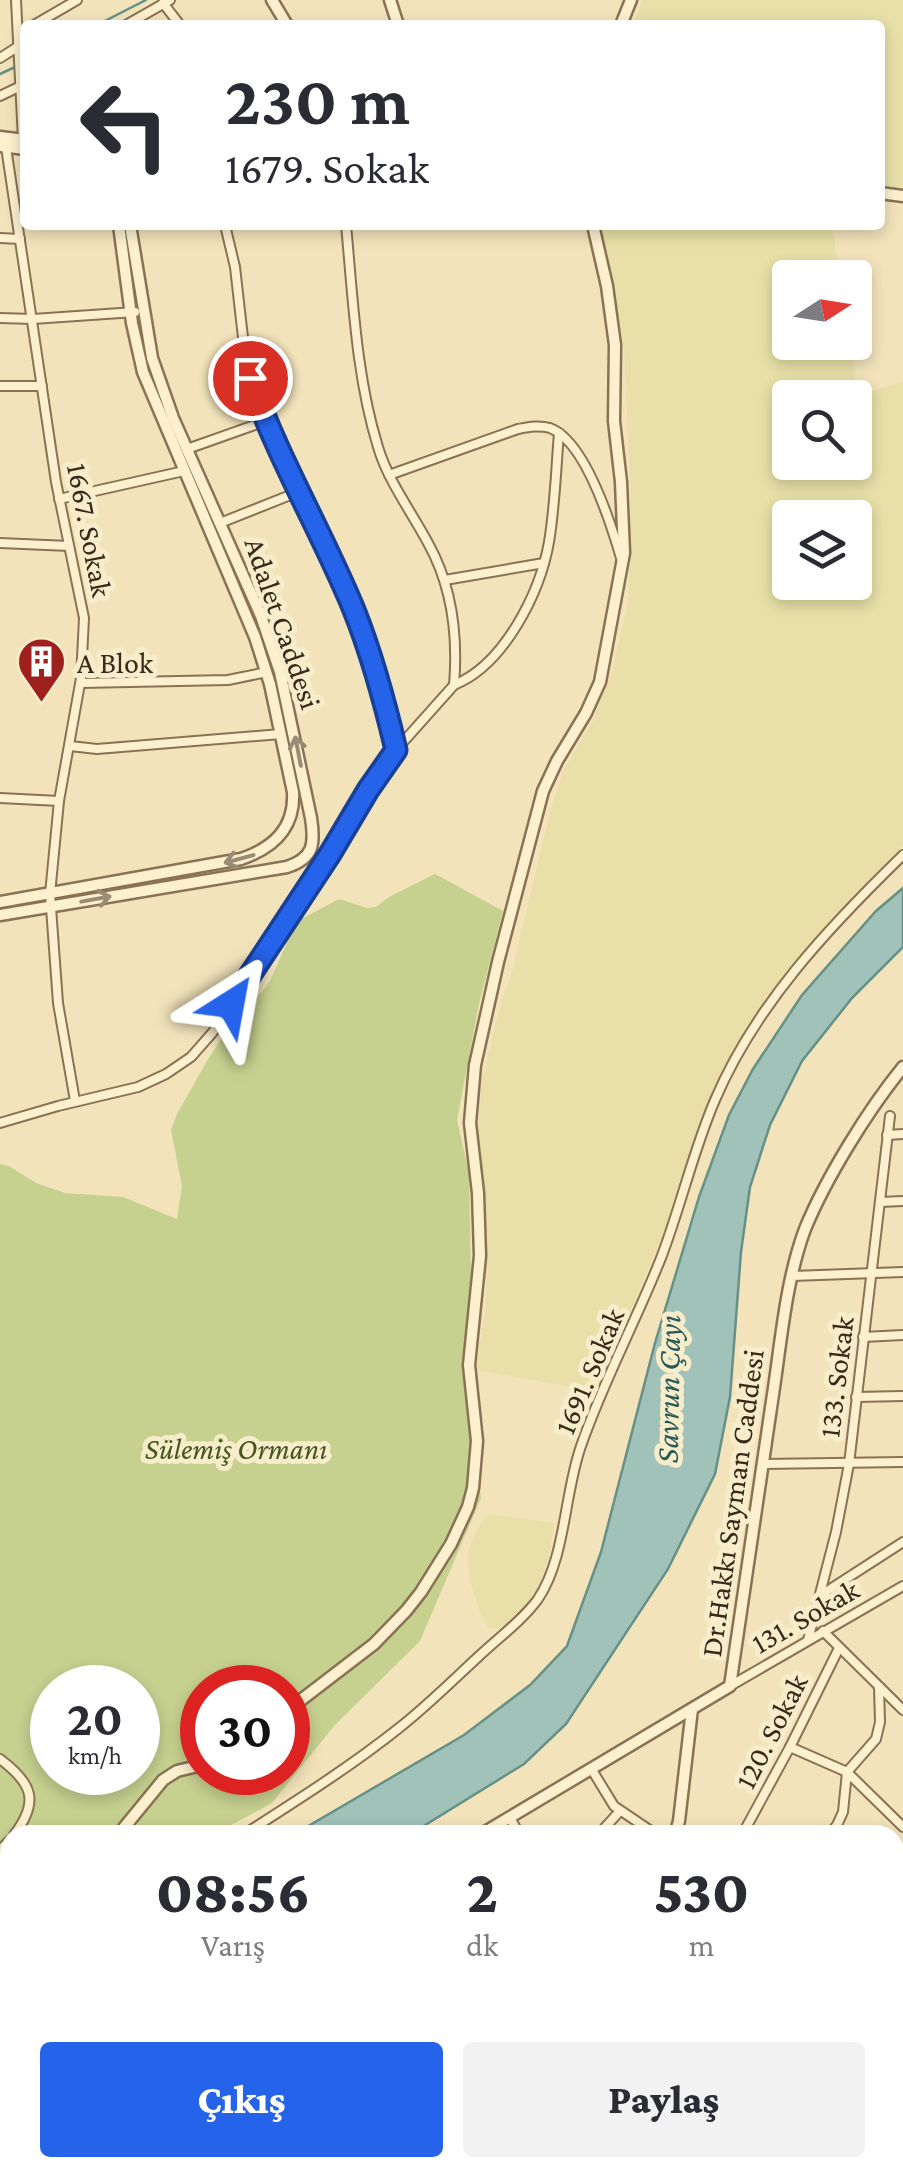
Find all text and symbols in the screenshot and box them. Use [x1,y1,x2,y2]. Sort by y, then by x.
icon: left [60,60,190,190]
text: 230 m [225,61,410,139]
text: 1679. Sokak [225,143,429,193]
north arrow [772,260,872,360]
map controls [772,260,872,600]
pin [208,336,293,421]
icon: arrive [223,351,278,406]
button: search [772,380,872,480]
street label: 1667. Sokak [61,460,119,600]
button: layers [772,500,872,600]
street label: Adalet Caddesi [238,533,328,713]
building icon: A Blok [16,636,68,704]
place label: A Blok [77,646,154,679]
one-way arrow [287,736,306,768]
one-way arrow [224,850,255,869]
one-way arrow [79,889,112,908]
position arrow [179,952,283,1056]
street label: 1691. Sokak [548,1303,631,1439]
water label: Savrun Çayı [649,1314,687,1464]
street label: 133. Sokak [812,1314,860,1439]
street label: Dr.Hakkı Sayman Caddesi [694,1347,771,1659]
park label: Sülemiş Ormanı [145,1432,327,1466]
street label: 131. Sokak [746,1572,865,1660]
speed limit sign: 30 [180,1665,310,1795]
street label: 120. Sokak [728,1668,814,1794]
text: 20 [67,1690,123,1746]
text: km/h [68,1742,122,1769]
text: 08:56 [156,1858,310,1925]
text: 2 [466,1858,498,1925]
text: 530 [654,1858,749,1925]
text: Varış [201,1927,265,1963]
text: dk [466,1927,498,1963]
text: m [689,1927,714,1963]
button: Çıkış [40,2042,443,2157]
button: Paylaş [463,2042,865,2157]

